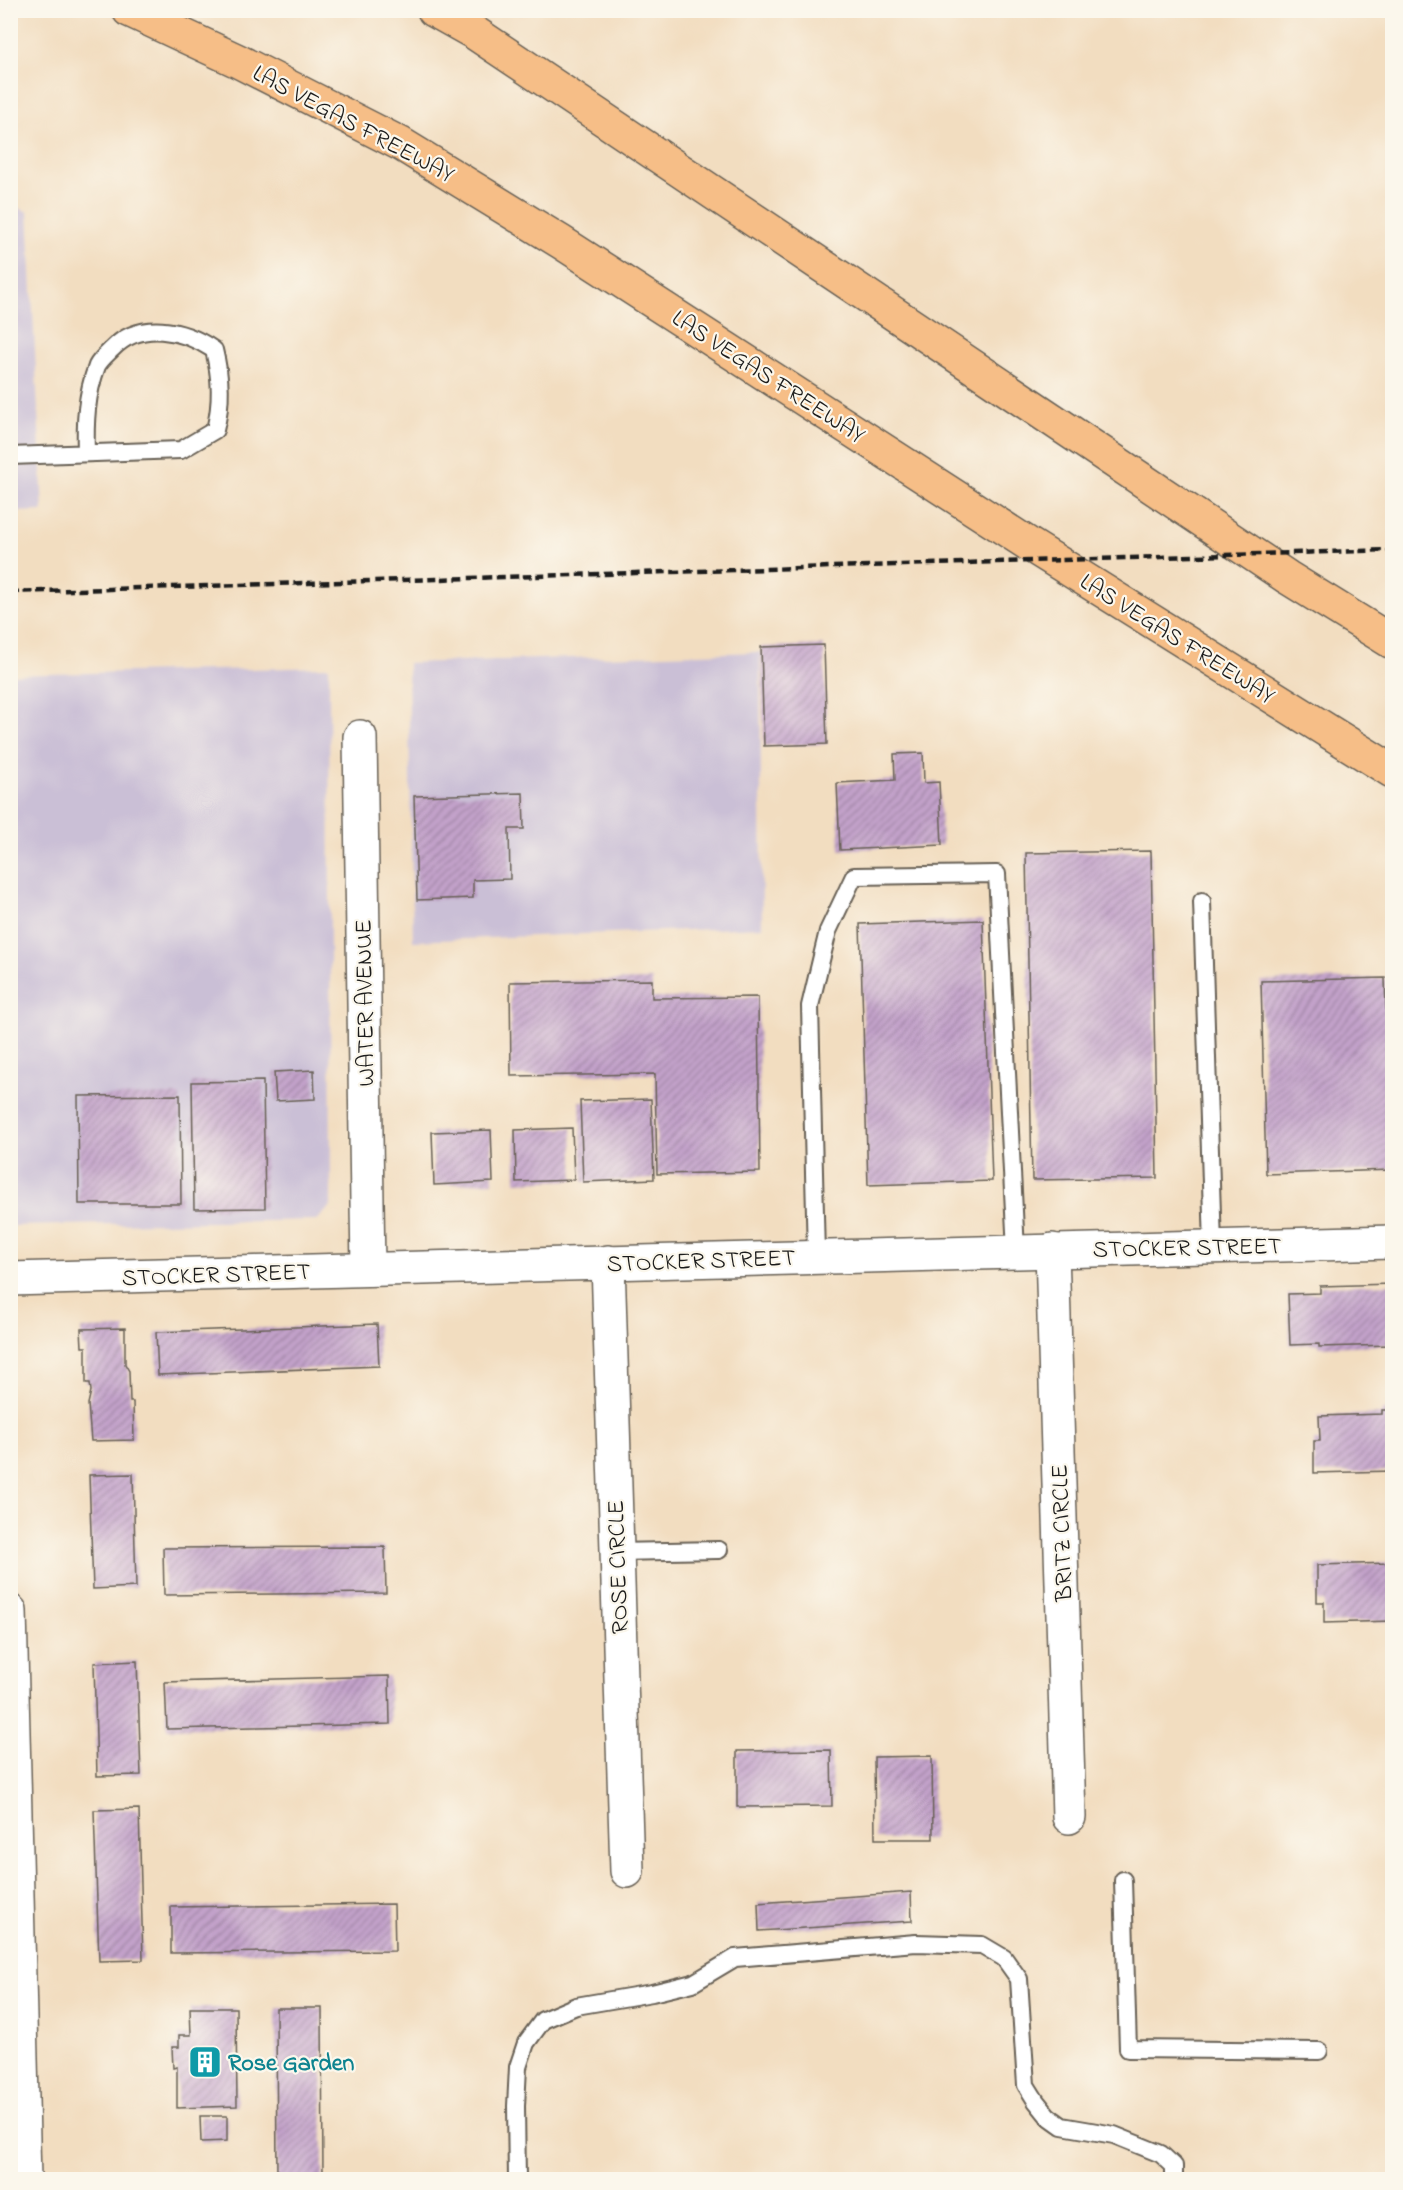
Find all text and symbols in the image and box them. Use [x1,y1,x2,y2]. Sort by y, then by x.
street label: LAS VEGAS FREEWAY [246,57,460,193]
street label: LAS VEGAS FREEWAY [664,302,871,454]
street label: LAS VEGAS FREEWAY [1072,566,1281,714]
street label: WATER AVENUE [348,919,385,1087]
street label: STOCKER STREET [1092,1230,1282,1269]
street label: STOCKER STREET [606,1242,796,1283]
street label: STOCKER STREET [121,1256,311,1297]
street label: BRITZ CIRCLE [1044,1464,1083,1603]
street label: ROSE CIRCLE [600,1499,639,1635]
building icon: Rose Garden [187,2044,223,2080]
place label: Rose Garden [228,2047,354,2082]

